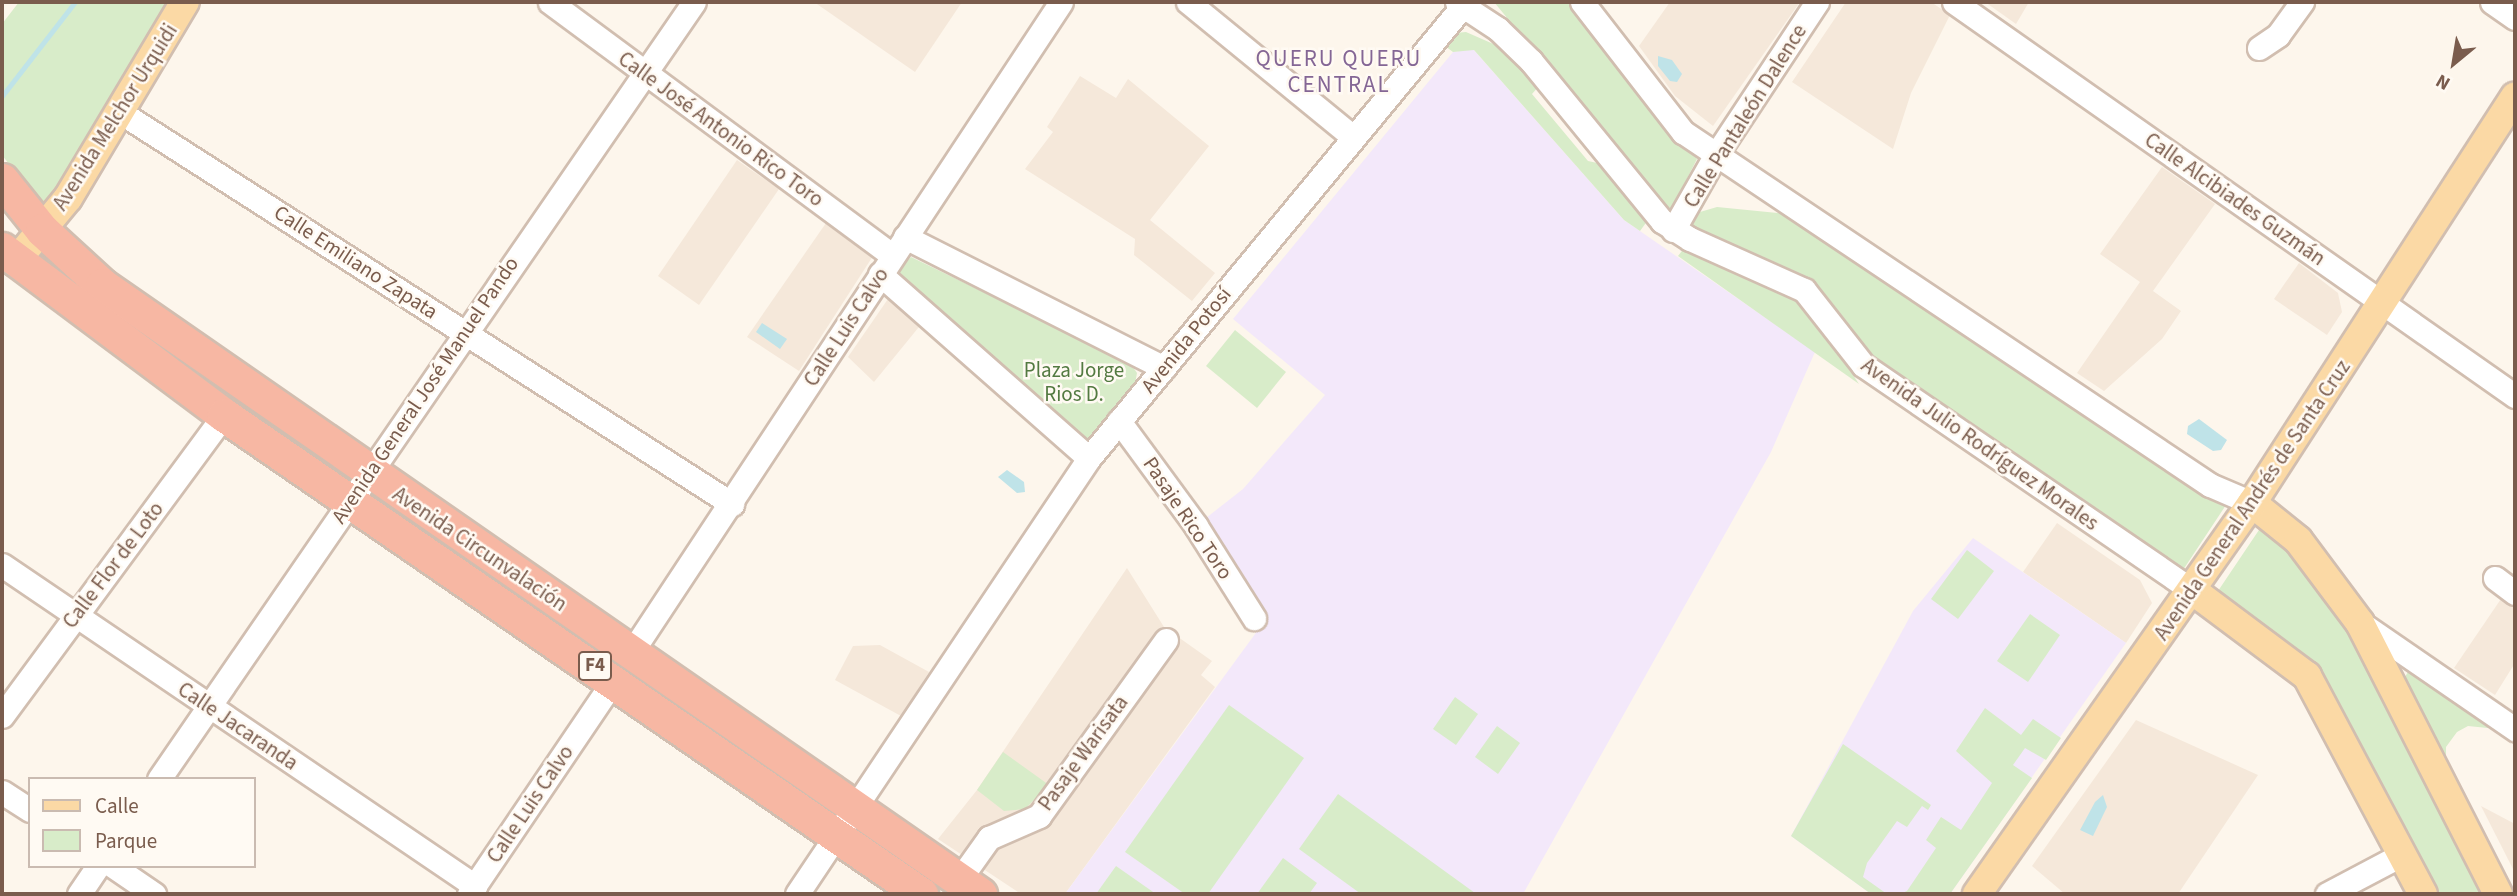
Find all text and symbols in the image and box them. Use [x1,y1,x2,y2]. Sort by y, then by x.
street label: Avenida Melchor Urquidi [47,19,183,215]
street label: Calle Pantaleón Dalence [1678,20,1812,212]
north arrow [2419,28,2489,98]
district label: QUERU QUERU CENTRAL [1257,45,1421,99]
street label: Calle José Antonio Rico Toro [613,46,829,212]
text: N [2431,67,2455,96]
street label: Calle Alcibiades Guzmán [2140,127,2330,271]
street label: Calle Emiliano Zapata [269,200,443,324]
street label: Avenida General José Manuel Pando [326,252,524,528]
street label: Calle Luis Calvo [798,263,894,391]
street label: Avenida Potosí [1136,282,1236,398]
street label: Avenida Julio Rodríguez Morales [1857,352,2103,536]
street label: Avenida General Andrés de Santa Cruz [2149,355,2355,645]
park label: Plaza Jorge Rios D. [1024,357,1124,407]
street label: Pasaje Rico Toro [1138,452,1238,584]
street label: Avenida Circunvalación [388,481,572,617]
street label: Calle Flor de Loto [57,497,169,633]
road number: F4 [578,650,612,681]
street label: Calle Jacaranda [173,677,303,775]
street label: Pasaje Warisata [1033,690,1133,816]
street label: Calle Luis Calvo [481,740,579,868]
legend [28,777,256,868]
text: Calle [95,791,139,821]
text: Parque [95,826,157,856]

